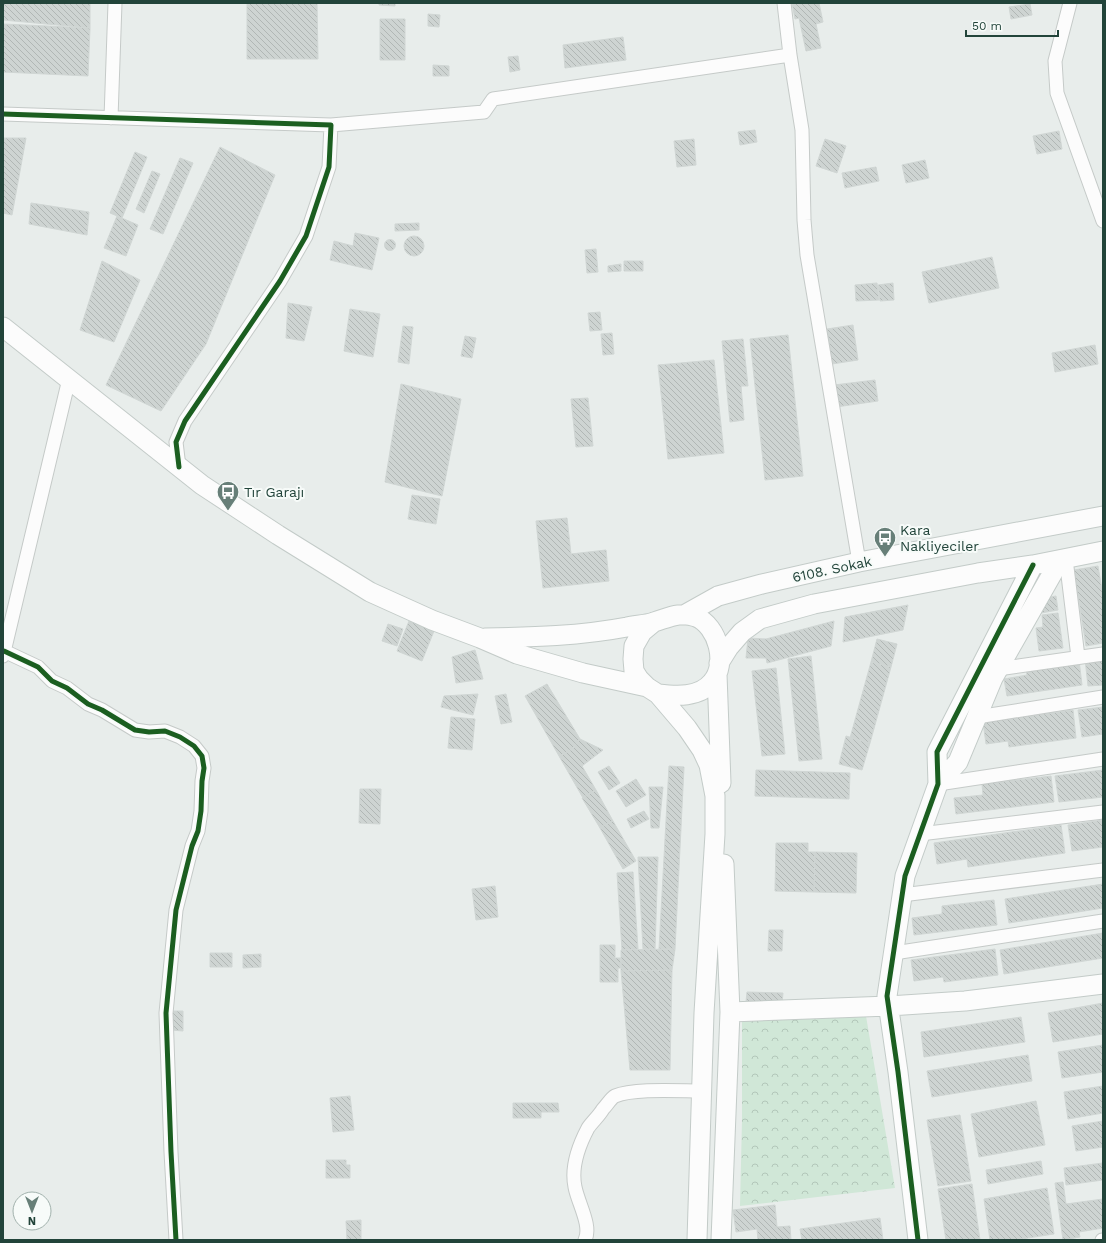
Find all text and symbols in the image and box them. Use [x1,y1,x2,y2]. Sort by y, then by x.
scale bar [966,12,1058,38]
text: 50 m [972,19,1002,33]
bus stop icon: Tır Garajı [215,479,241,512]
place label: Tır Garajı [244,484,304,500]
place label: Kara Nakliyeciler [900,522,979,554]
bus stop icon: Kara Nakliyeciler [872,525,898,558]
street label: 6108. Sokak [791,553,873,585]
north arrow [12,1191,52,1231]
text: N [28,1214,36,1227]

